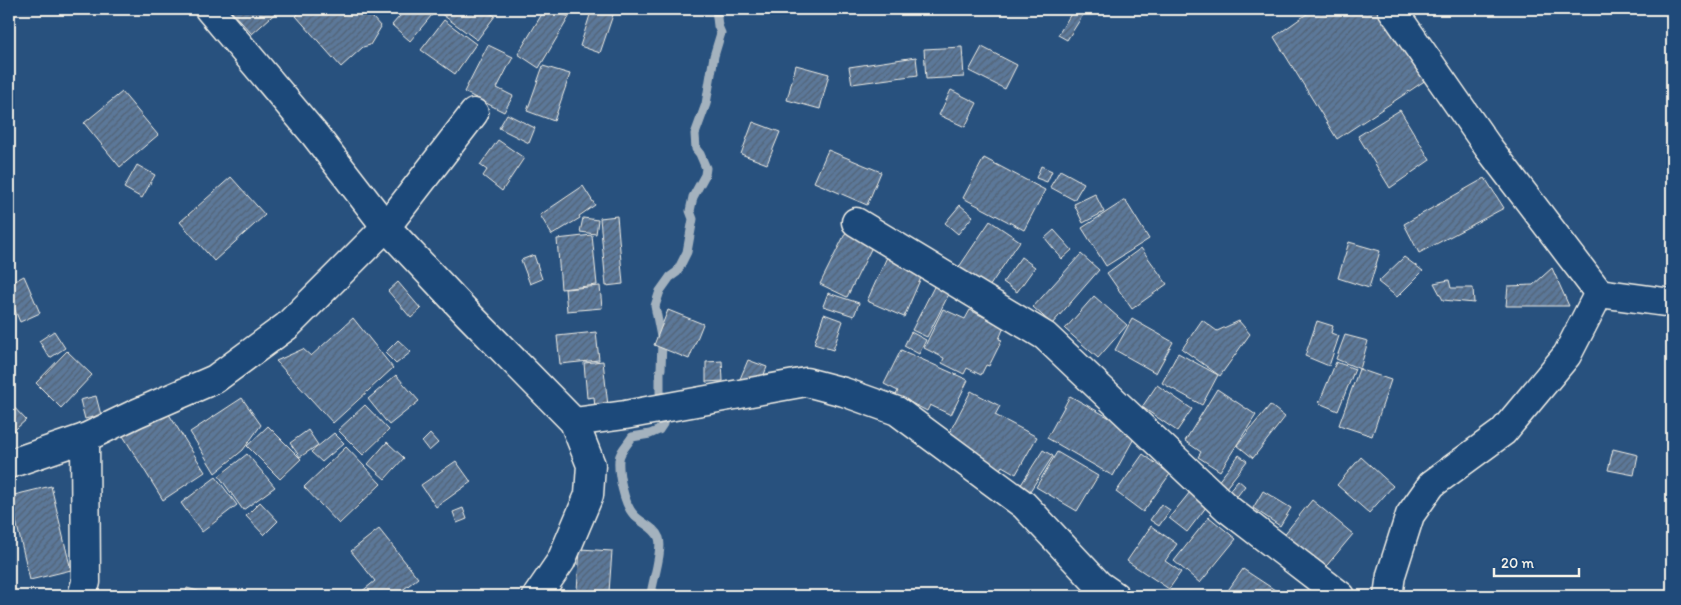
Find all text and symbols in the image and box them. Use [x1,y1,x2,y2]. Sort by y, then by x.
scale bar [1494,545,1578,577]
text: 20 m [1501,554,1535,572]

